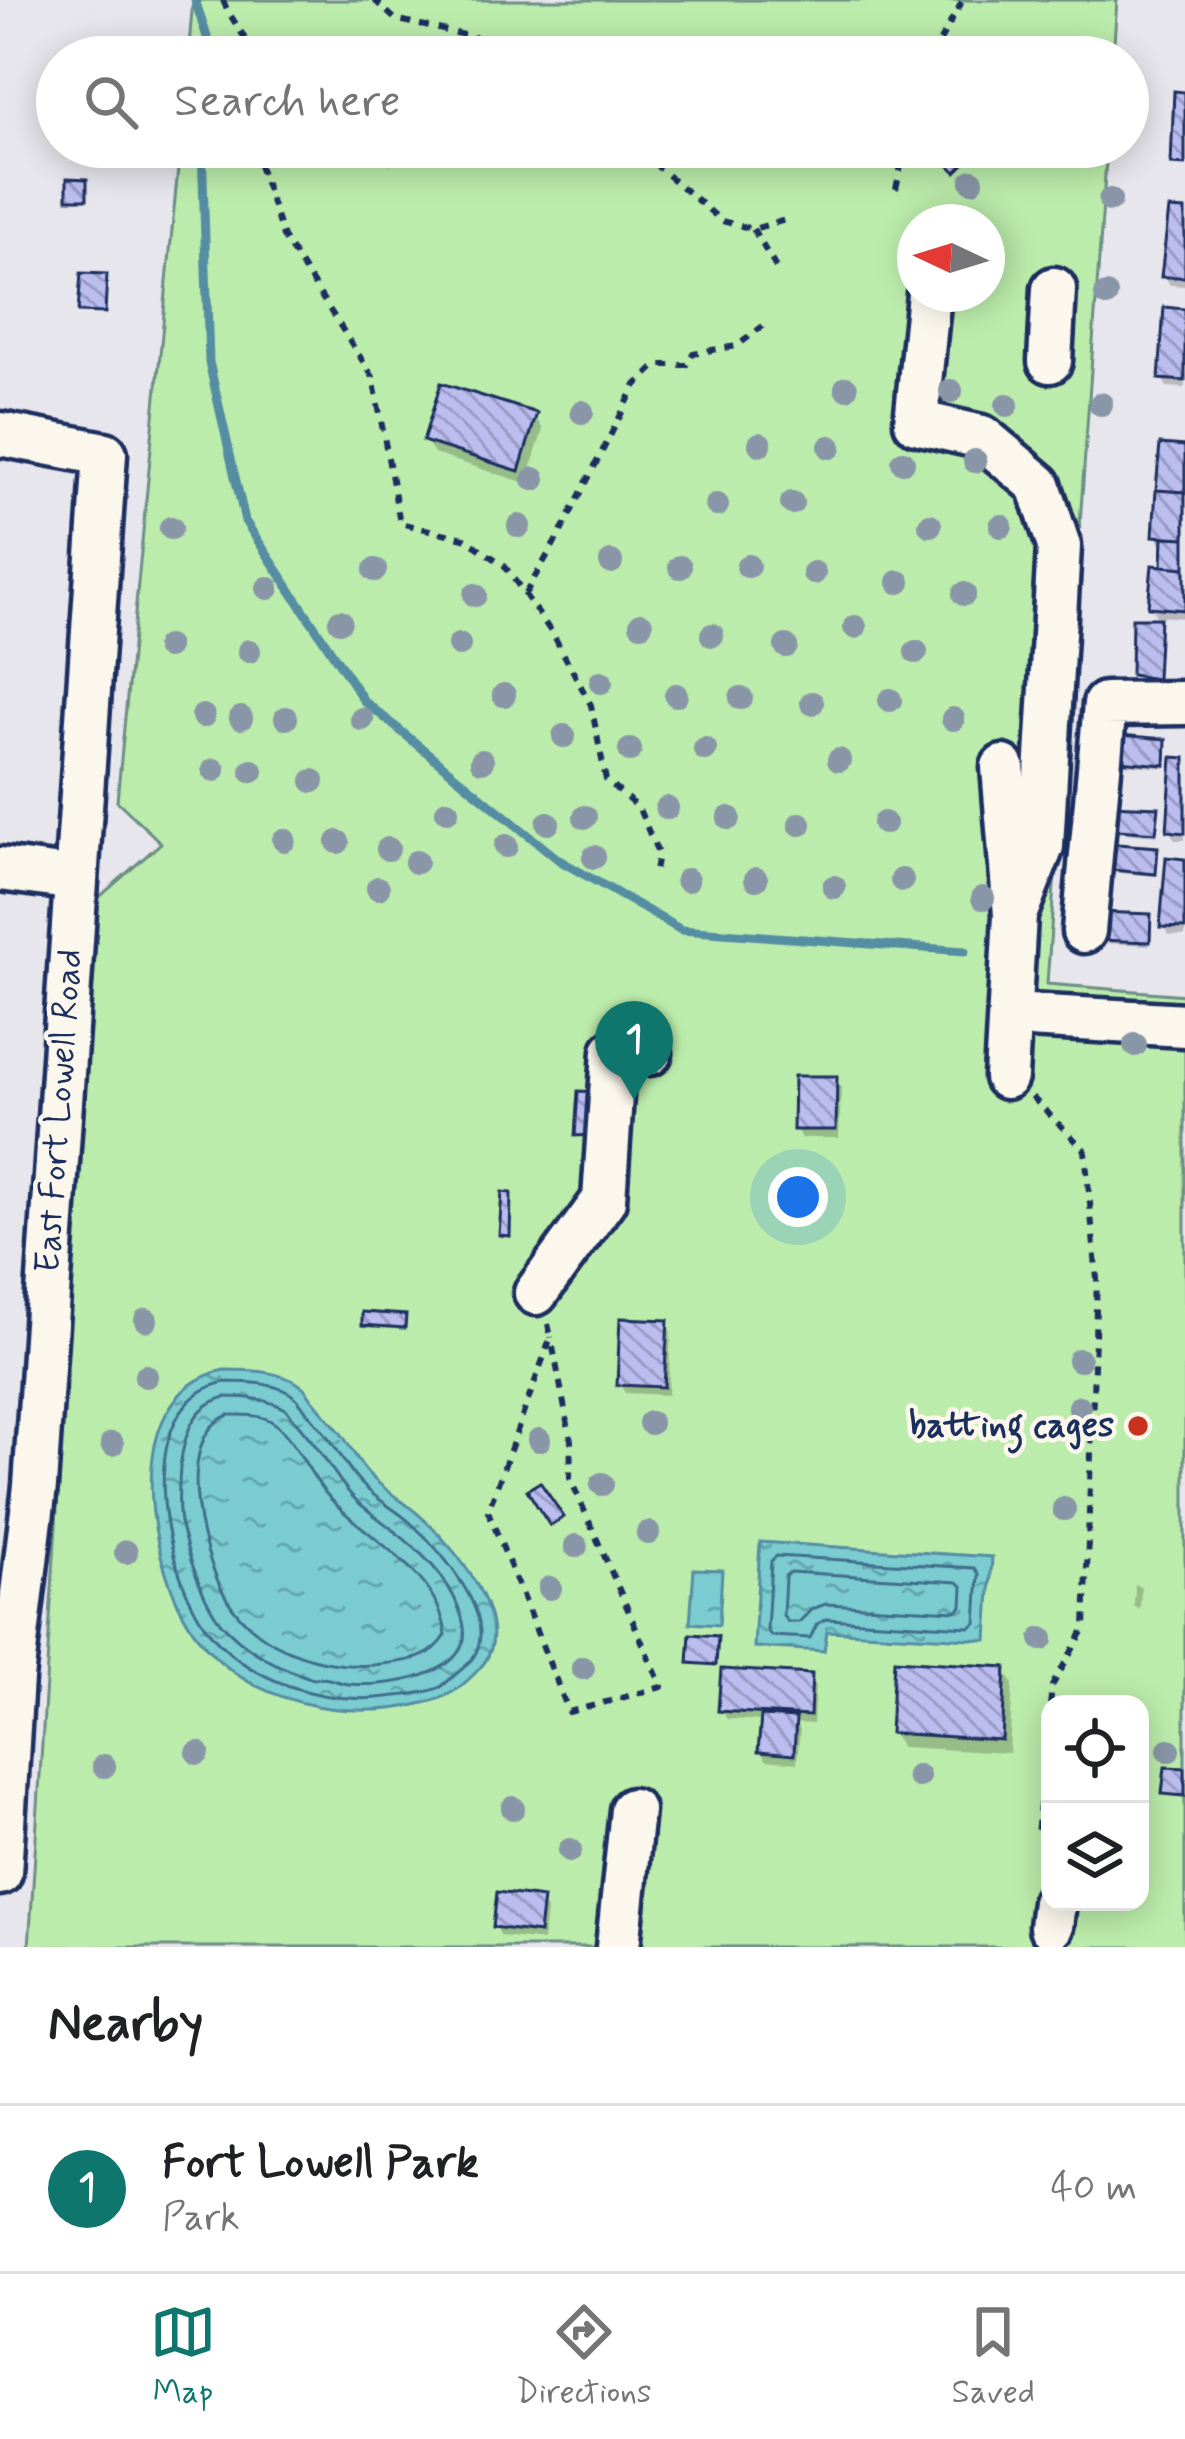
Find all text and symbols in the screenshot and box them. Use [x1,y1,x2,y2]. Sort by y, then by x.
search box [36,36,1149,168]
icon: search [78,69,144,135]
text: Search here [174,73,401,132]
north arrow [897,204,1005,312]
street label: East Fort Lowell Road [25,948,95,1274]
pin: 1 [595,1001,673,1100]
your location [768,1167,828,1227]
place label: batting cages [909,1403,1114,1454]
marker: batting cages [1125,1413,1151,1439]
map controls [1041,1695,1149,1911]
button: locate [1041,1695,1149,1803]
button: layers [1041,1803,1149,1911]
text: Nearby [48,1992,203,2058]
text: Fort Lowell Park [162,2134,479,2193]
text: 1 [78,2163,96,2214]
text: 40 m [1050,2163,1137,2214]
text: Park [162,2193,240,2244]
tab: Map [150,2299,216,2415]
tab: Directions [516,2299,652,2415]
tab: Saved [952,2299,1035,2415]

